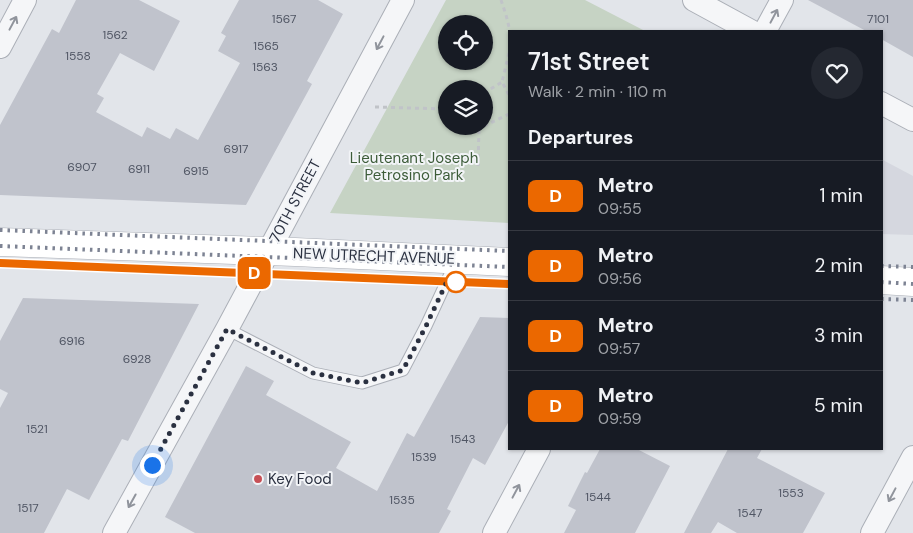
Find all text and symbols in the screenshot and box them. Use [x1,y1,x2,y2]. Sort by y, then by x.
one-way arrow [769,9,779,23]
house number: 1567 [272,11,296,27]
house number: 7101 [867,11,889,27]
map controls [438,15,493,135]
button: locate [438,15,493,70]
one-way arrow [8,17,18,31]
house number: 1562 [102,27,128,43]
one-way arrow [375,35,384,50]
house number: 1565 [253,38,279,54]
text: 71st Street [528,46,650,77]
button: heart [811,47,863,99]
house number: 1558 [65,48,91,64]
house number: 1563 [252,59,278,75]
button: layers [438,80,493,135]
text: Walk · 2 min · 110 m [528,81,667,102]
text: Departures [528,125,633,150]
house number: 6917 [224,141,248,157]
park label: Lieutenant Joseph Petrosino Park [350,148,478,185]
street label: 70TH STREET [265,156,325,246]
house number: 6907 [67,159,97,175]
house number: 6911 [128,161,150,177]
house number: 6915 [183,163,209,179]
text: Metro [598,173,654,198]
text: 1 min [820,183,863,208]
text: D [549,184,562,208]
text: 09:55 [598,198,642,219]
street label: NEW UTRECHT AVENUE [293,243,455,269]
text: Metro [598,243,654,268]
text: 2 min [815,253,863,278]
text: D [549,254,562,278]
line badge: D [238,257,270,289]
text: D [248,261,260,285]
text: 09:56 [598,268,642,289]
unlabelled marker [445,271,467,293]
text: Metro [598,313,654,338]
text: 3 min [814,323,863,348]
text: D [549,324,562,348]
house number: 6916 [59,333,85,349]
text: 09:57 [598,338,640,359]
house number: 6928 [123,351,151,367]
text: Metro [598,383,654,408]
text: 5 min [814,393,863,418]
text: D [549,394,562,418]
text: 09:59 [598,408,642,429]
house number: 1521 [26,421,48,437]
house number: 1543 [450,431,476,447]
house number: 1539 [411,449,437,465]
your location [140,453,165,478]
place label: Key Food [268,469,332,489]
marker: Key Food [252,473,264,485]
one-way arrow [512,484,522,499]
house number: 1553 [778,485,804,501]
one-way arrow [887,487,897,502]
house number: 1544 [585,489,611,505]
house number: 1535 [389,492,415,508]
one-way arrow [127,493,137,508]
house number: 1517 [17,500,39,516]
house number: 1547 [738,505,762,521]

